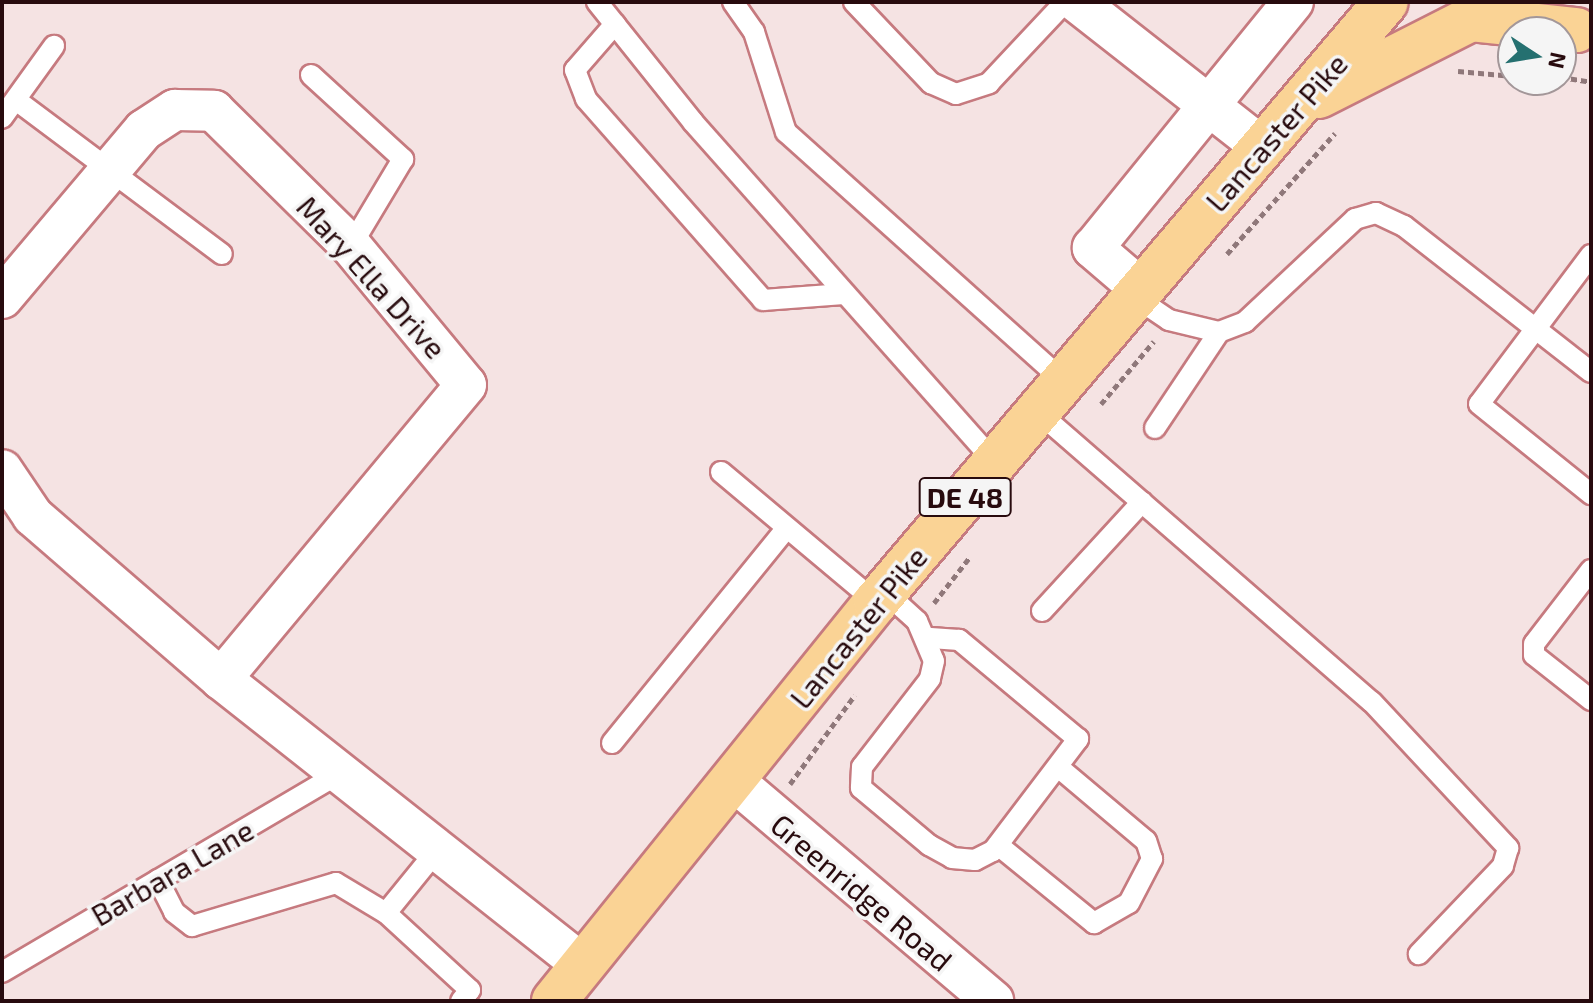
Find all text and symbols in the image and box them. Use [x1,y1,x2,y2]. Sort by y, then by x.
north arrow [1497,16,1577,96]
street label: Lancaster Pike [1197,45,1355,219]
text: N [1544,50,1573,71]
street label: Mary Ella Drive [290,188,454,366]
road number: DE 48 [917,473,1013,521]
street label: Lancaster Pike [782,539,934,715]
street label: Greenridge Road [764,806,960,978]
street label: Barbara Lane [84,811,260,933]

